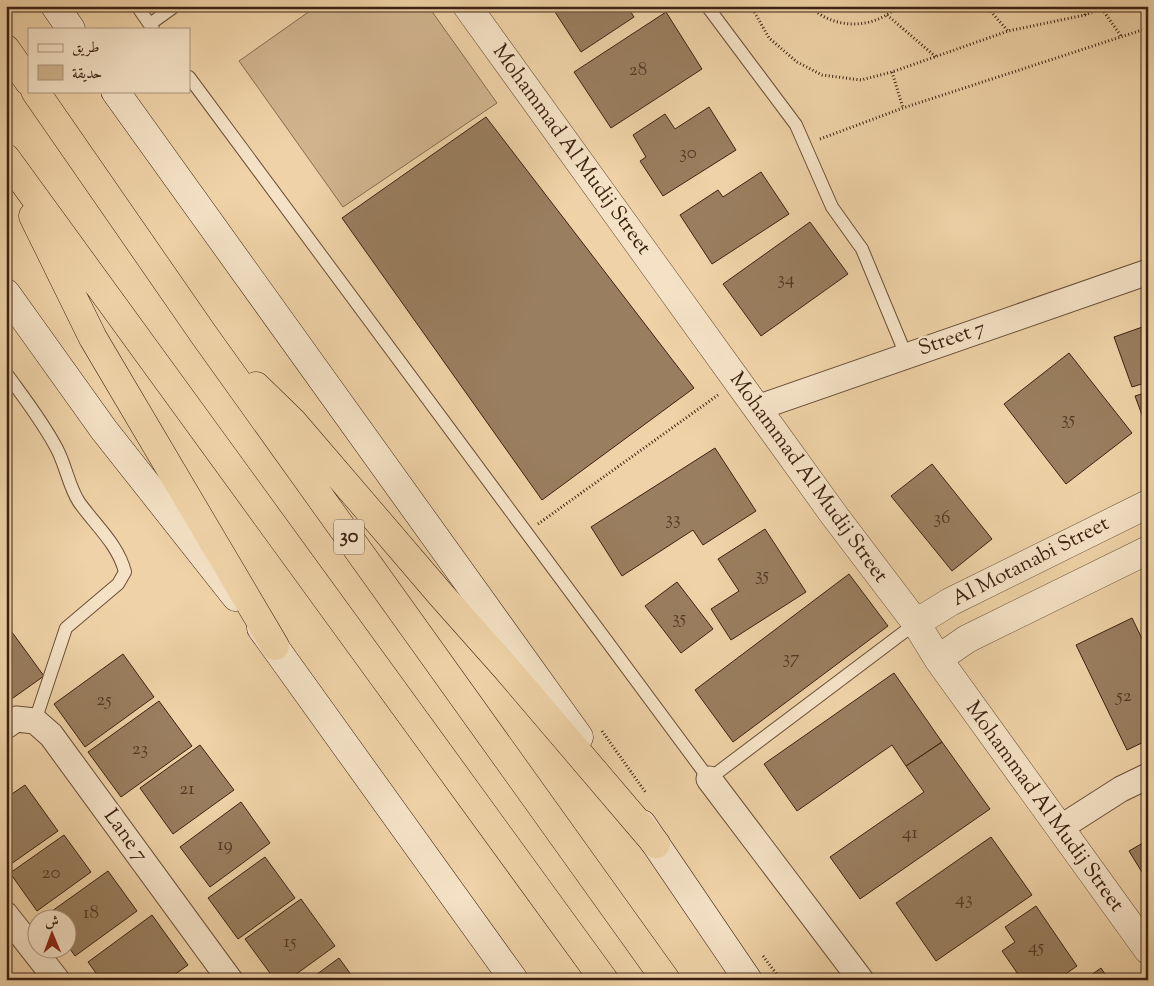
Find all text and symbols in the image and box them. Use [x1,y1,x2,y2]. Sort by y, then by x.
legend [28,28,190,92]
text: طريق [72,38,99,59]
street label: Mohammad Al Mudij Street [484,39,658,261]
house number: 28 [629,57,647,84]
text: حديقة [72,64,102,85]
house number: 30 [679,140,697,167]
house number: 34 [777,266,795,293]
street label: Street 7 [914,313,990,364]
street label: Mohammad Al Mudij Street [721,367,895,589]
house number: 35 [1061,406,1076,433]
house number: 36 [934,505,950,532]
house number: 33 [665,506,681,533]
street label: Al Motanabi Street [947,509,1115,615]
road number: 30 [334,520,364,554]
house number: 35 [755,562,770,589]
house number: 35 [672,605,687,632]
house number: 37 [782,645,800,672]
house number: 52 [1115,683,1132,710]
house number: 25 [96,687,112,714]
street label: Mohammad Al Mudij Street [957,696,1131,918]
house number: 23 [132,736,148,763]
house number: 21 [179,776,195,803]
street label: Lane 7 [95,803,155,869]
house number: 41 [902,820,919,847]
house number: 19 [217,832,233,859]
house number: 20 [42,860,60,887]
house number: 43 [955,886,973,913]
house number: 18 [83,900,99,927]
north arrow [28,908,78,958]
text: ش [45,913,59,933]
house number: 15 [284,929,297,956]
house number: 45 [1028,934,1045,961]

